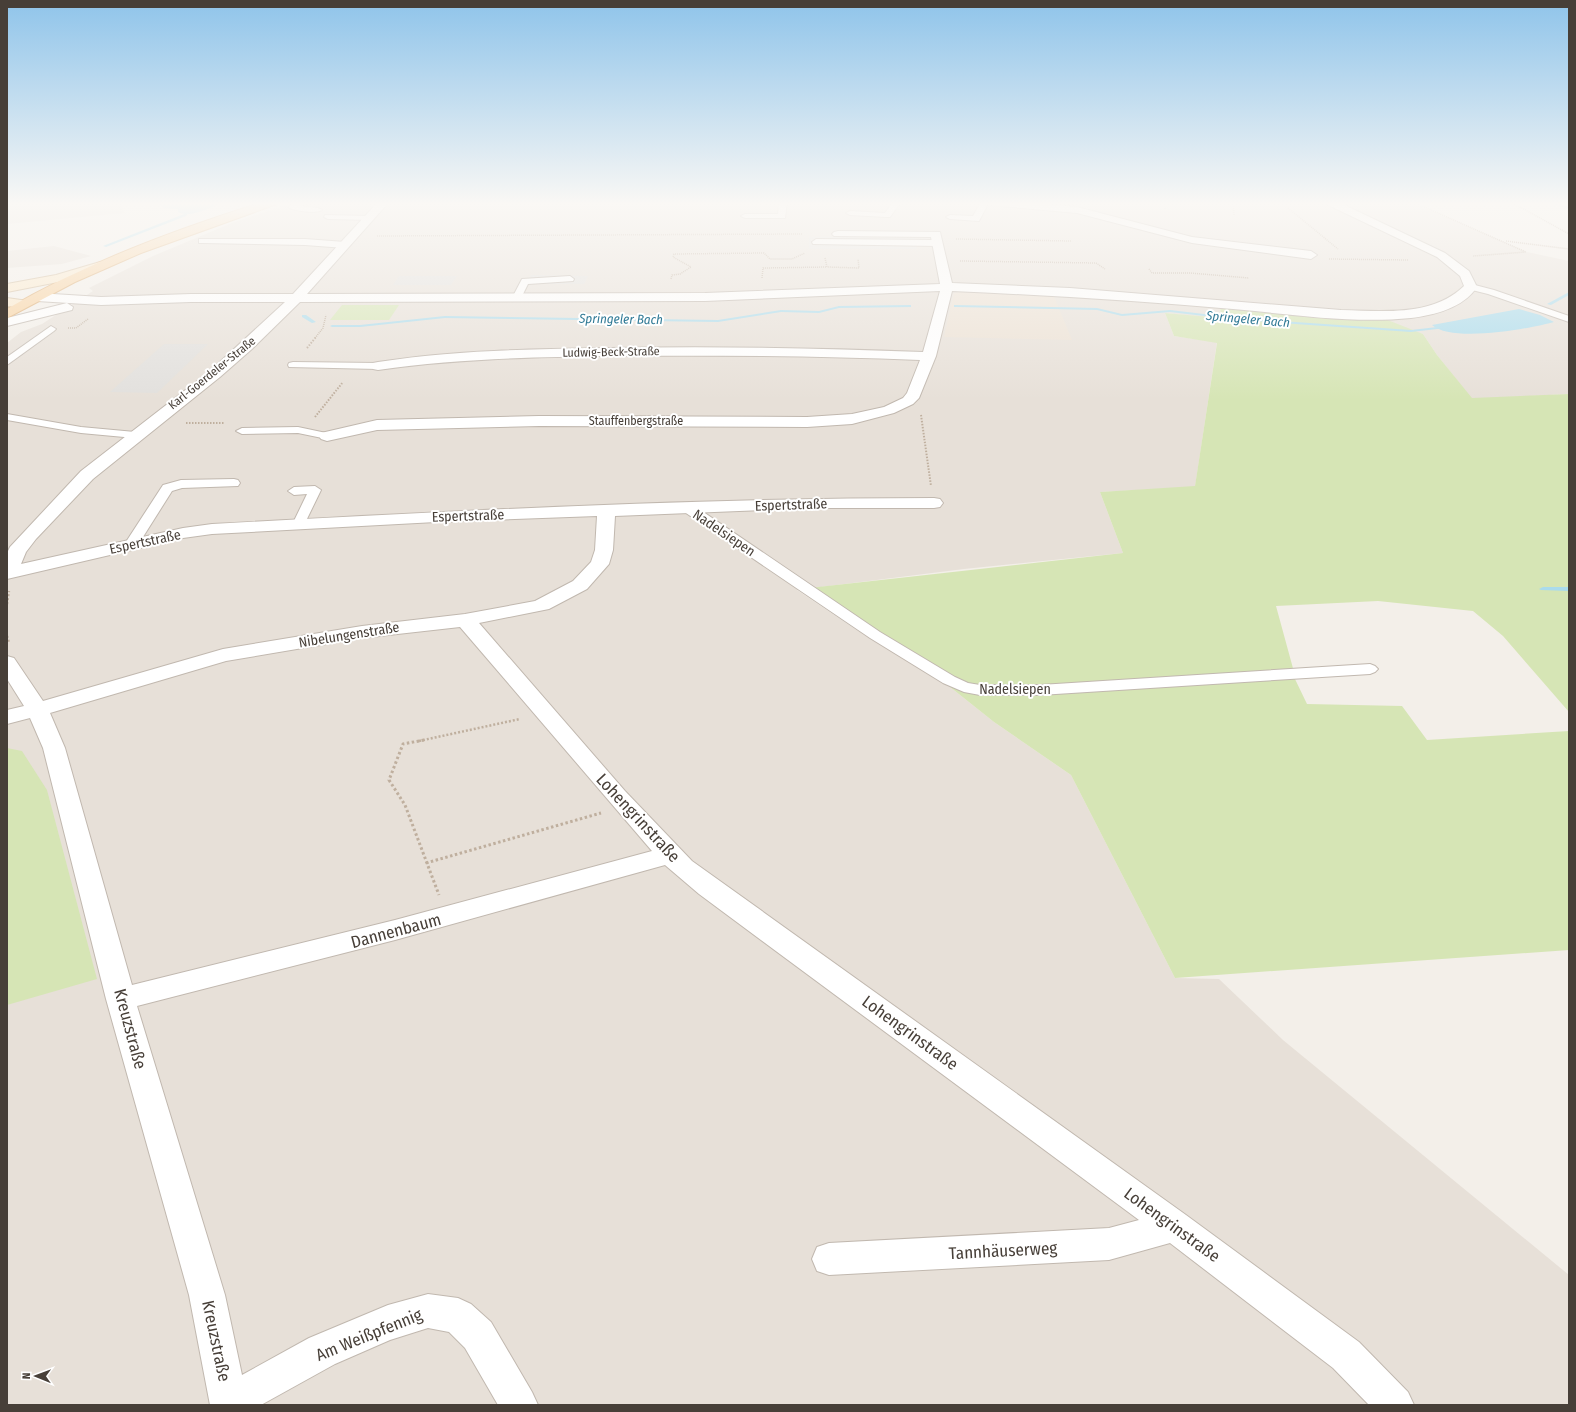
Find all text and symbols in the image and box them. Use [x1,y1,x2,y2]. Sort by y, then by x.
water label: Springeler Bach [1205,308,1290,330]
water label: Springeler Bach [578,311,663,327]
street label: Karl-Goerdeler-Straße [166,334,258,412]
street label: Ludwig-Beck-Straße [562,344,660,360]
street label: Stauffenbergstraße [589,414,683,428]
street label: Espertstraße [754,495,828,515]
street label: Espertstraße [431,506,505,526]
street label: Nadelsiepen [690,506,758,560]
street label: Espertstraße [108,526,182,558]
street label: Nibelungenstraße [297,619,401,651]
street label: Nadelsiepen [979,681,1051,698]
street label: Lohengrinstraße [592,769,684,867]
street label: Dannenbaum [349,909,443,953]
street label: Kreuzstraße [109,986,151,1072]
street label: Lohengrinstraße [858,991,962,1075]
street label: Lohengrinstraße [1120,1183,1224,1267]
street label: Tannhäuserweg [948,1238,1058,1264]
street label: Kreuzstraße [197,1298,235,1384]
street label: Am Weißpfennig [313,1304,425,1366]
north arrow [16,1356,56,1396]
text: N [20,1372,33,1379]

